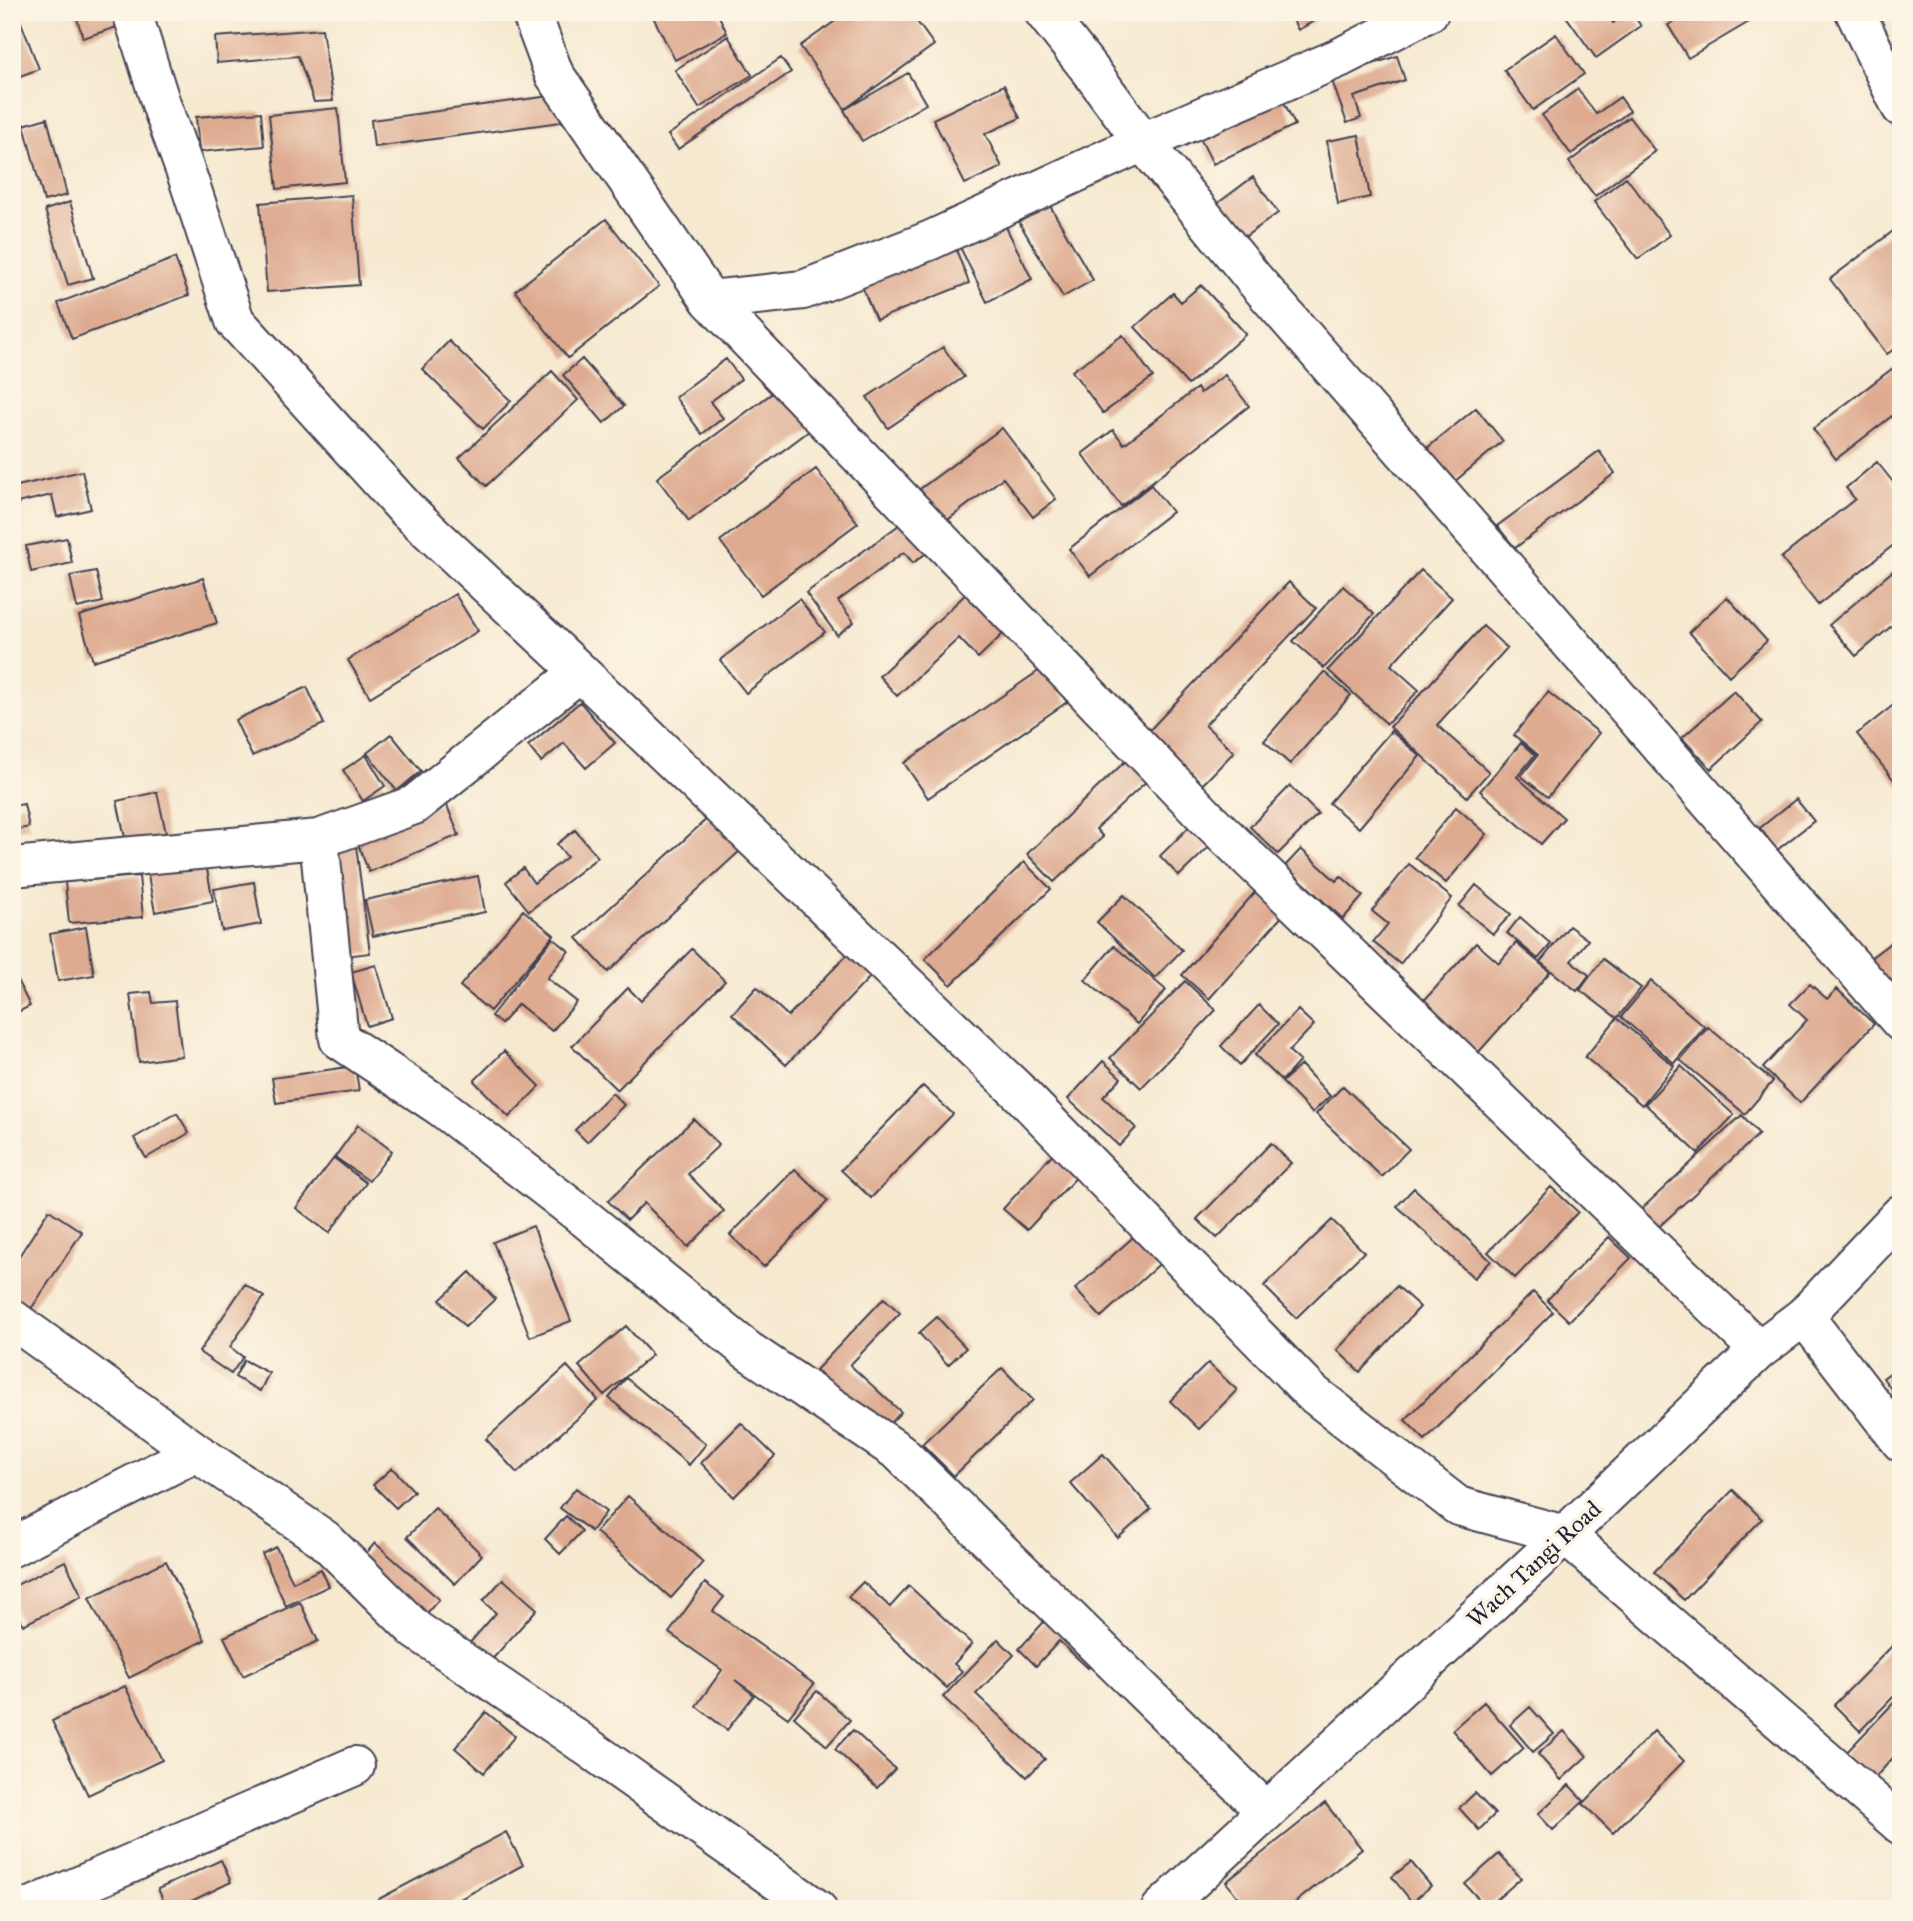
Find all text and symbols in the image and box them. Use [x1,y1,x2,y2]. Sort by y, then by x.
street label: Wach Tangi Road [1461,1494,1607,1634]

